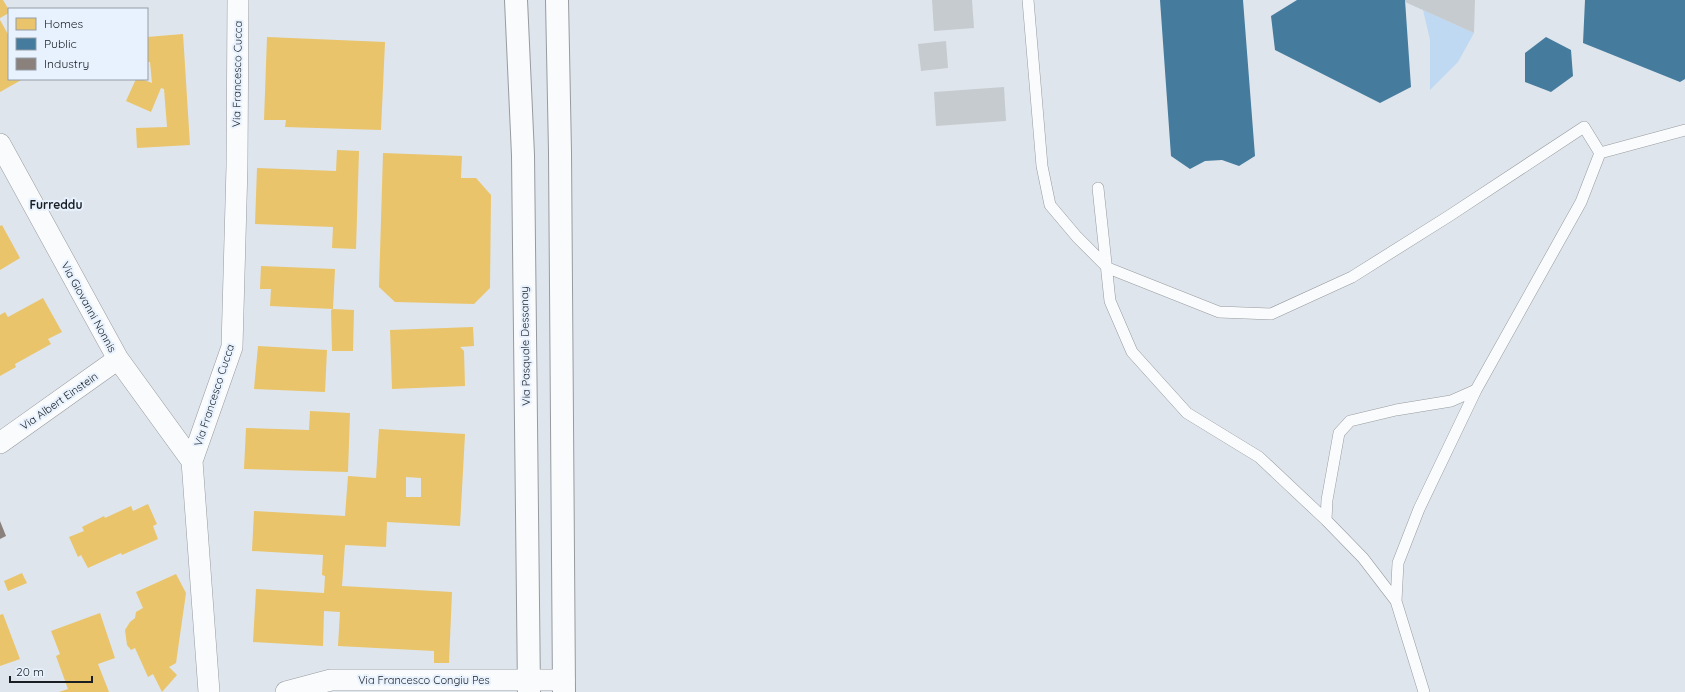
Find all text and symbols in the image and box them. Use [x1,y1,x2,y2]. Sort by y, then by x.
legend [8,8,148,80]
text: Homes [44,16,84,31]
street label: Via Francesco Cucca [229,21,245,127]
text: Public [44,36,77,51]
text: Industry [44,56,89,71]
district label: Furreddu [29,197,83,212]
street label: Via Giovanni Nonnis [58,259,120,355]
street label: Via Pasquale Dessanay [517,286,533,406]
street label: Via Francesco Cucca [191,342,237,448]
street label: Via Albert Einstein [17,369,101,433]
scale bar [10,658,92,684]
text: 20 m [16,664,44,679]
street label: Via Francesco Congiu Pes [358,673,490,687]

